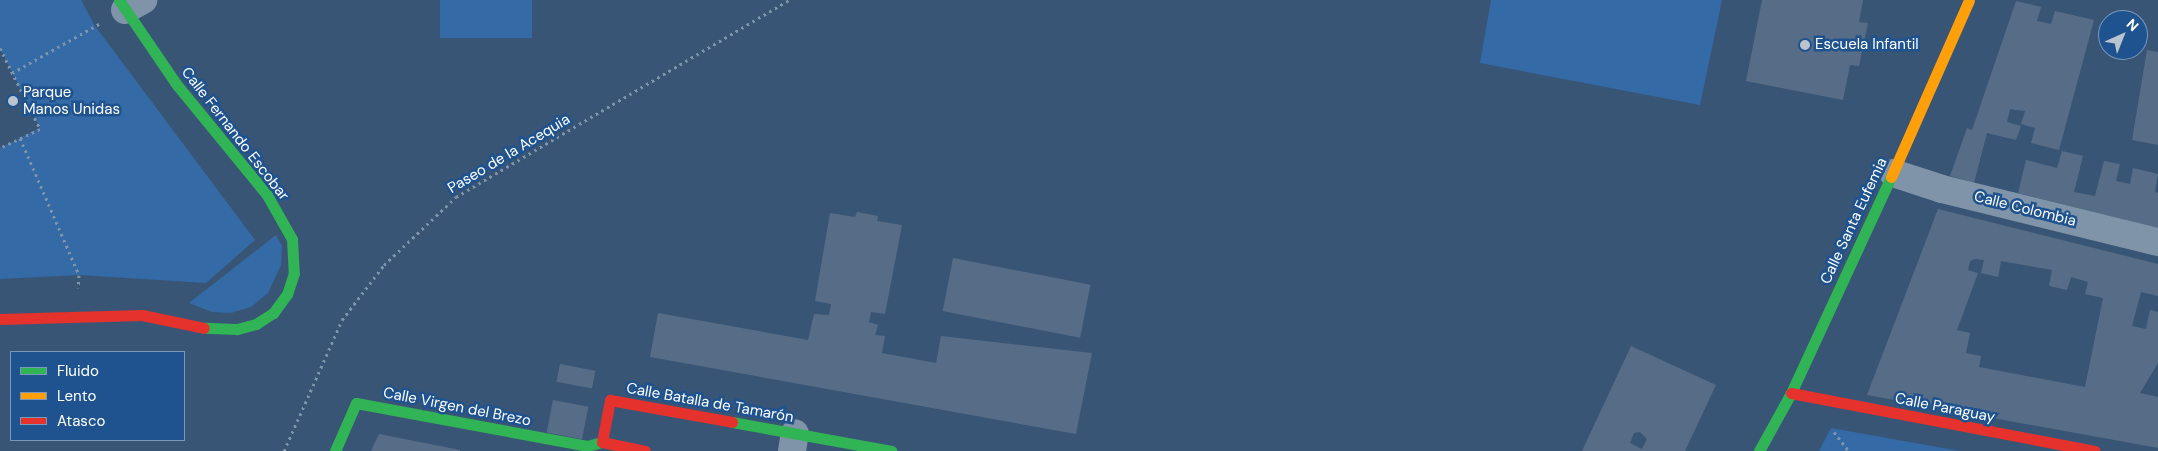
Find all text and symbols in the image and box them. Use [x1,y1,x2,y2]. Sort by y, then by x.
north arrow [2098,10,2148,60]
text: N [2123,15,2143,35]
place label: Escuela Infantil [1815,36,1919,54]
marker: Escuela Infantil [1799,39,1811,51]
street label: Calle Fernando Escobar [177,64,293,204]
place label: Parque Manos Unidas [23,83,120,118]
marker: Parque Manos Unidas [7,95,19,107]
street label: Paseo de la Acequia [445,110,573,198]
street label: Calle Santa Eufemia [1817,155,1891,287]
street label: Calle Colombia [1972,188,2078,230]
legend [10,351,185,441]
text: Fluido [57,361,99,381]
street label: Calle Batalla de Tamarón [625,379,795,427]
street label: Calle Virgen del Brezo [382,384,532,430]
text: Lento [57,386,96,406]
street label: Calle Paraguay [1893,389,1997,427]
text: Atasco [57,411,105,431]

